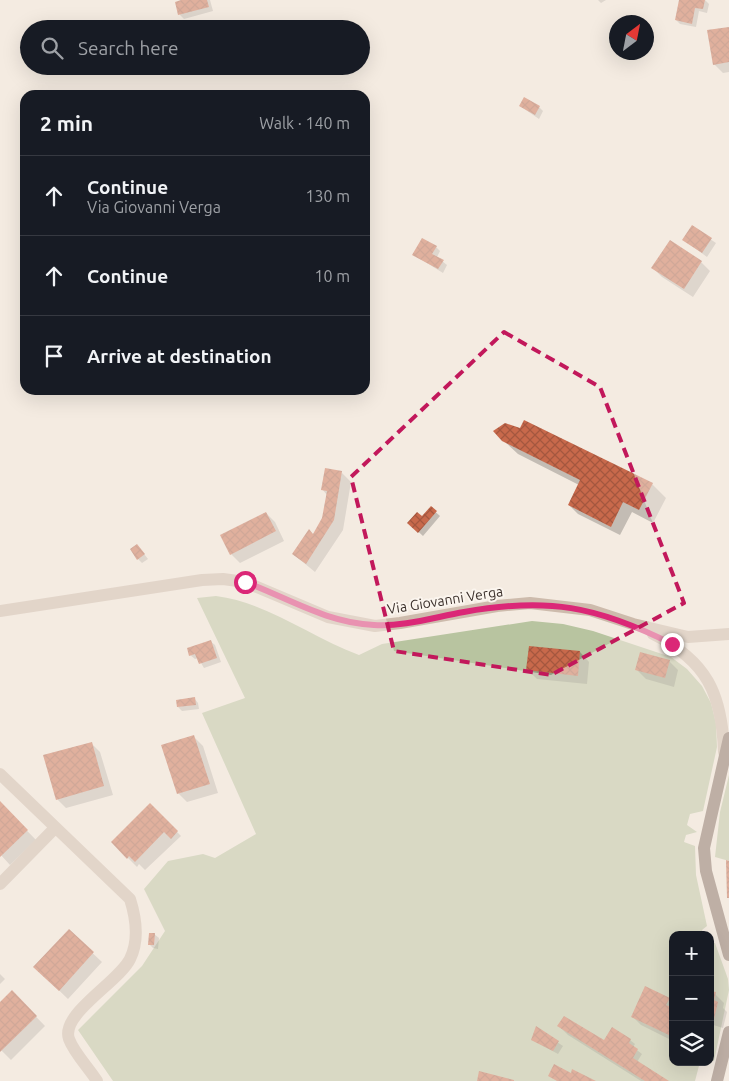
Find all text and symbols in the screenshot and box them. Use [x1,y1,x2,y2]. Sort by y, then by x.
north arrow [609,15,654,60]
search box [20,20,370,75]
icon: search [38,34,66,62]
text: Search here [78,37,178,59]
text: 2 min [40,111,93,135]
text: Walk · 140 m [259,114,350,132]
text: Continue [87,176,168,198]
icon: ahead [40,182,68,210]
text: 130 m [305,187,350,205]
text: Via Giovanni Verga [87,198,221,216]
icon: ahead [40,262,68,290]
text: Continue [87,265,168,287]
text: 10 m [314,267,350,285]
icon: arrive [40,342,68,370]
text: Arrive at destination [87,345,272,367]
route start [234,571,257,594]
street label: Via Giovanni Verga [386,583,504,617]
route end [661,633,684,656]
map controls [669,931,714,1066]
button: + [669,931,714,976]
button: − [669,976,714,1021]
button: layers [669,1021,714,1066]

